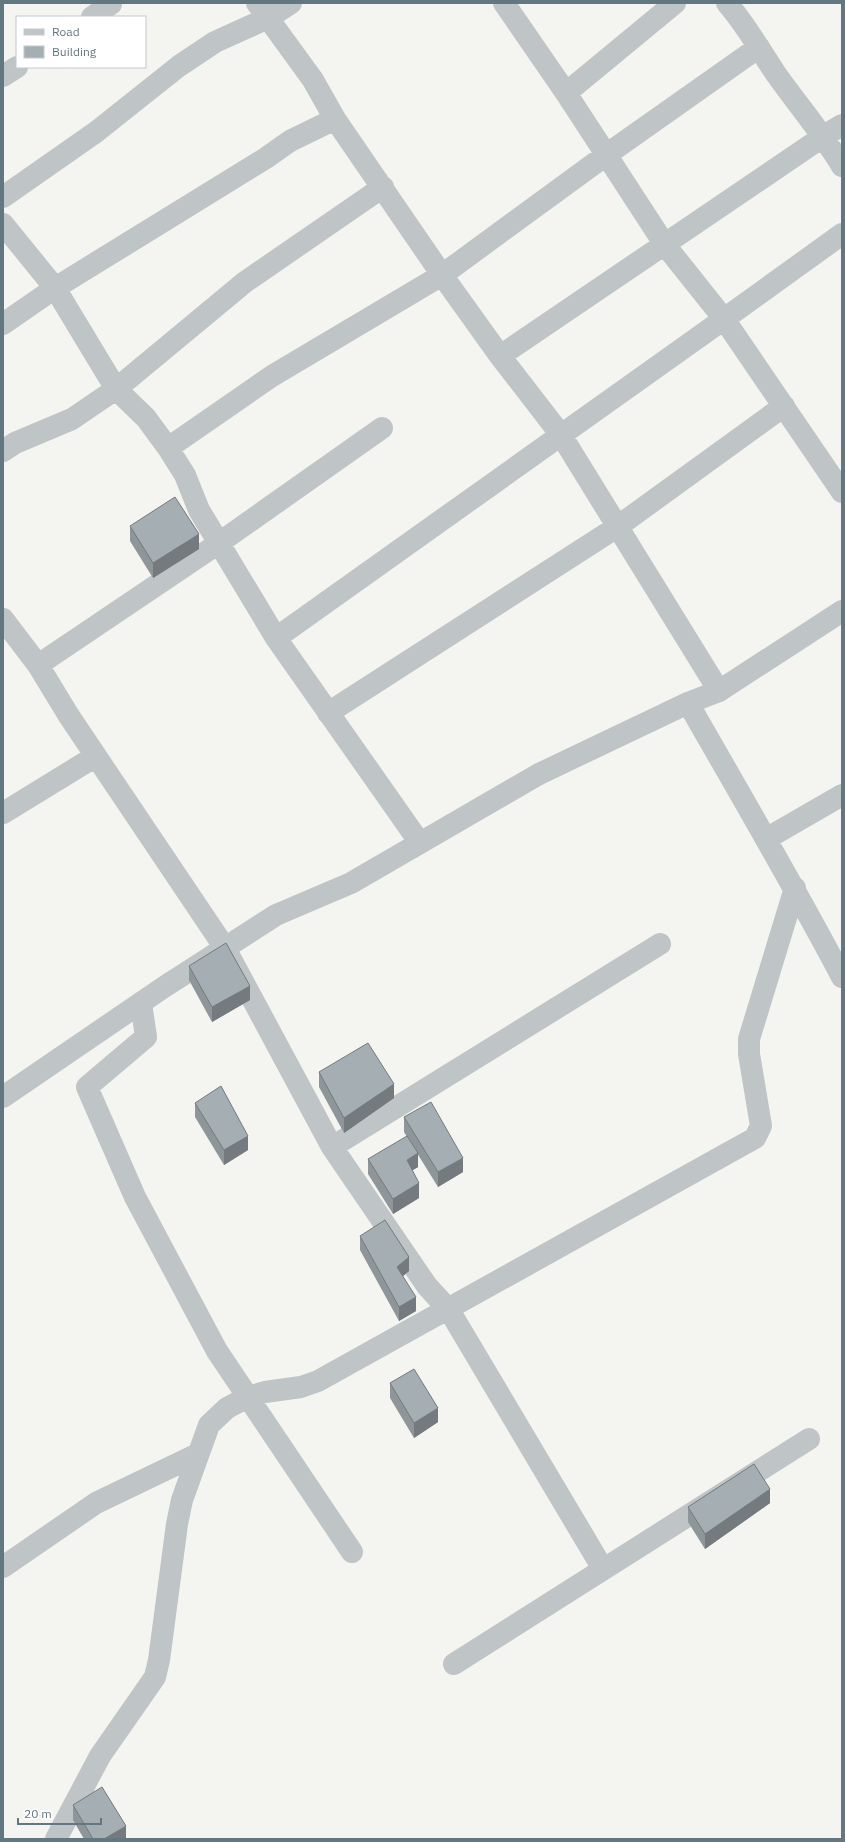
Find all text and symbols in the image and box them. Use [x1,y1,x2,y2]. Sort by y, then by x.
legend [16,16,146,68]
text: Road [52,24,80,39]
text: Building [52,44,97,59]
scale bar [18,1800,101,1826]
text: 20 m [24,1806,52,1821]

